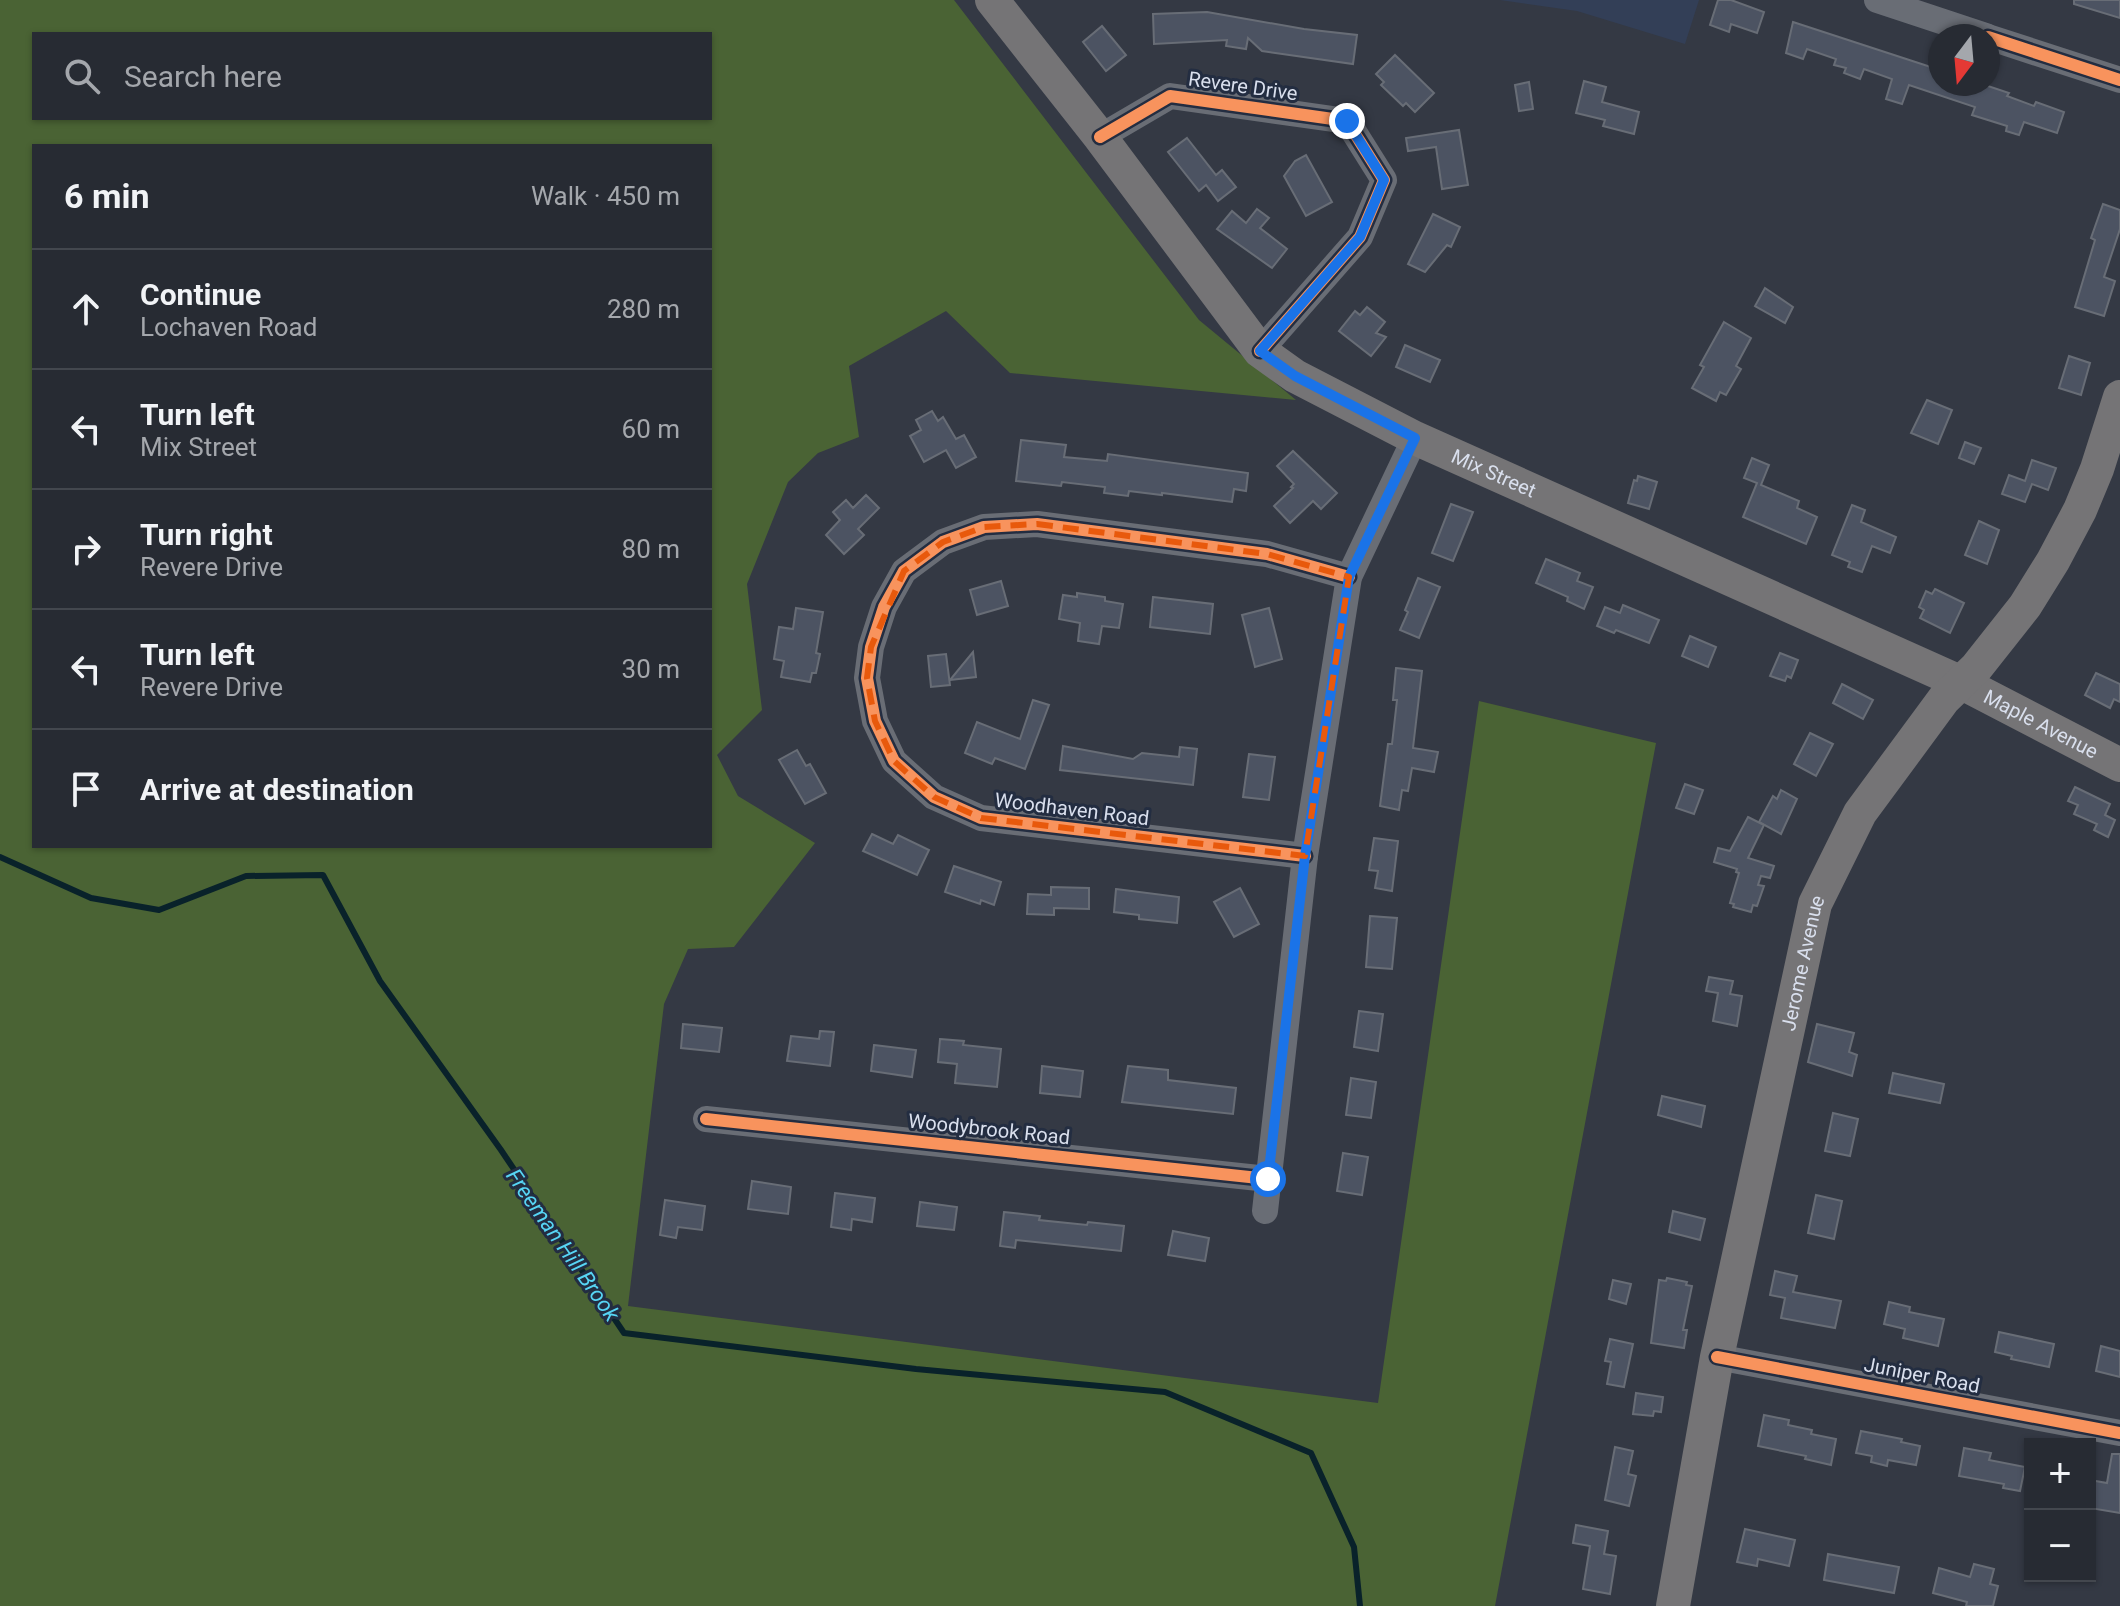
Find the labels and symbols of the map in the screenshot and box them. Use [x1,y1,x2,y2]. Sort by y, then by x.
north arrow [1928,24,2000,96]
street label: Revere Drive [1187,66,1299,106]
route end [1329,103,1365,139]
street label: Mix Street [1448,444,1540,503]
street label: Maple Avenue [1980,684,2102,764]
street label: Woodhaven Road [993,788,1151,830]
street label: Jerome Avenue [1776,891,1830,1033]
street label: Woodybrook Road [907,1109,1071,1149]
route start [1250,1161,1286,1197]
water label: Freeman Hill Brook [501,1164,626,1327]
street label: Juniper Road [1862,1352,1982,1398]

